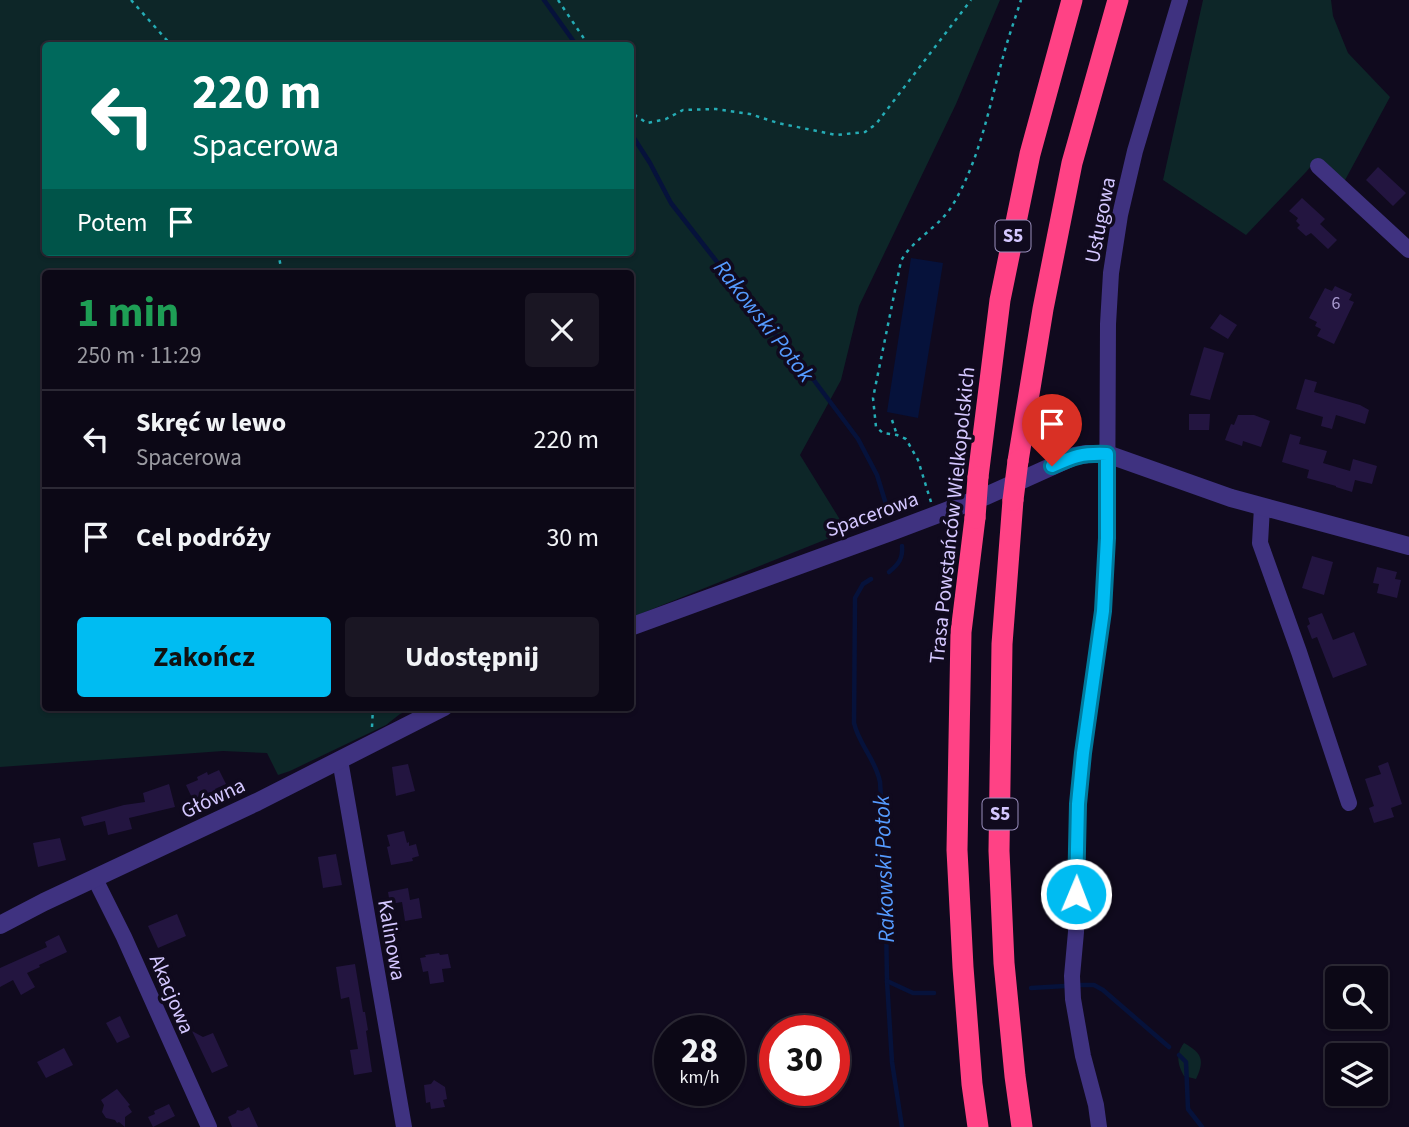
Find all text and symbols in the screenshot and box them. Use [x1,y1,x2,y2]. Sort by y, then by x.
text: 220 m [192,58,321,128]
icon: left [77,70,168,161]
text: Spacerowa [192,123,339,169]
street label: Usługowa [1077,174,1123,266]
icon: arrive [162,203,200,241]
text: Potem [77,204,148,241]
road number: S5 [996,220,1030,252]
water label: Rakowski Potok [706,253,823,390]
text: 1 min [77,283,179,343]
house number: 6 [1332,291,1341,316]
button: close [525,293,599,367]
text: 250 m · 11:29 [77,339,201,372]
street label: Trasa Powstańców Wielkopolskich [921,365,983,665]
pin [1022,394,1082,466]
text: Skręć w lewo [136,404,286,441]
icon: arrive [1033,405,1071,443]
icon: left [77,420,115,458]
text: 220 m [533,421,599,458]
text: Spacerowa [136,441,242,474]
street label: Spacerowa [821,483,923,545]
icon: arrive [77,518,115,556]
text: Cel podróży [136,519,271,556]
text: 30 m [546,519,599,556]
button: Zakończ [77,617,331,697]
button: Udostępnij [345,617,599,697]
street label: Główna [176,770,250,826]
water label: Rakowski Potok [865,794,903,943]
road number: S5 [982,799,1018,830]
position arrow [1039,857,1113,931]
street label: Kalinowa [370,897,414,983]
street label: Akacjowa [142,950,202,1038]
map controls [1325,966,1388,1106]
button: search [1325,966,1388,1029]
speed limit sign: 30 [759,1015,850,1106]
text: 28 [681,1026,718,1076]
button: layers [1325,1043,1388,1106]
text: km/h [680,1065,719,1090]

